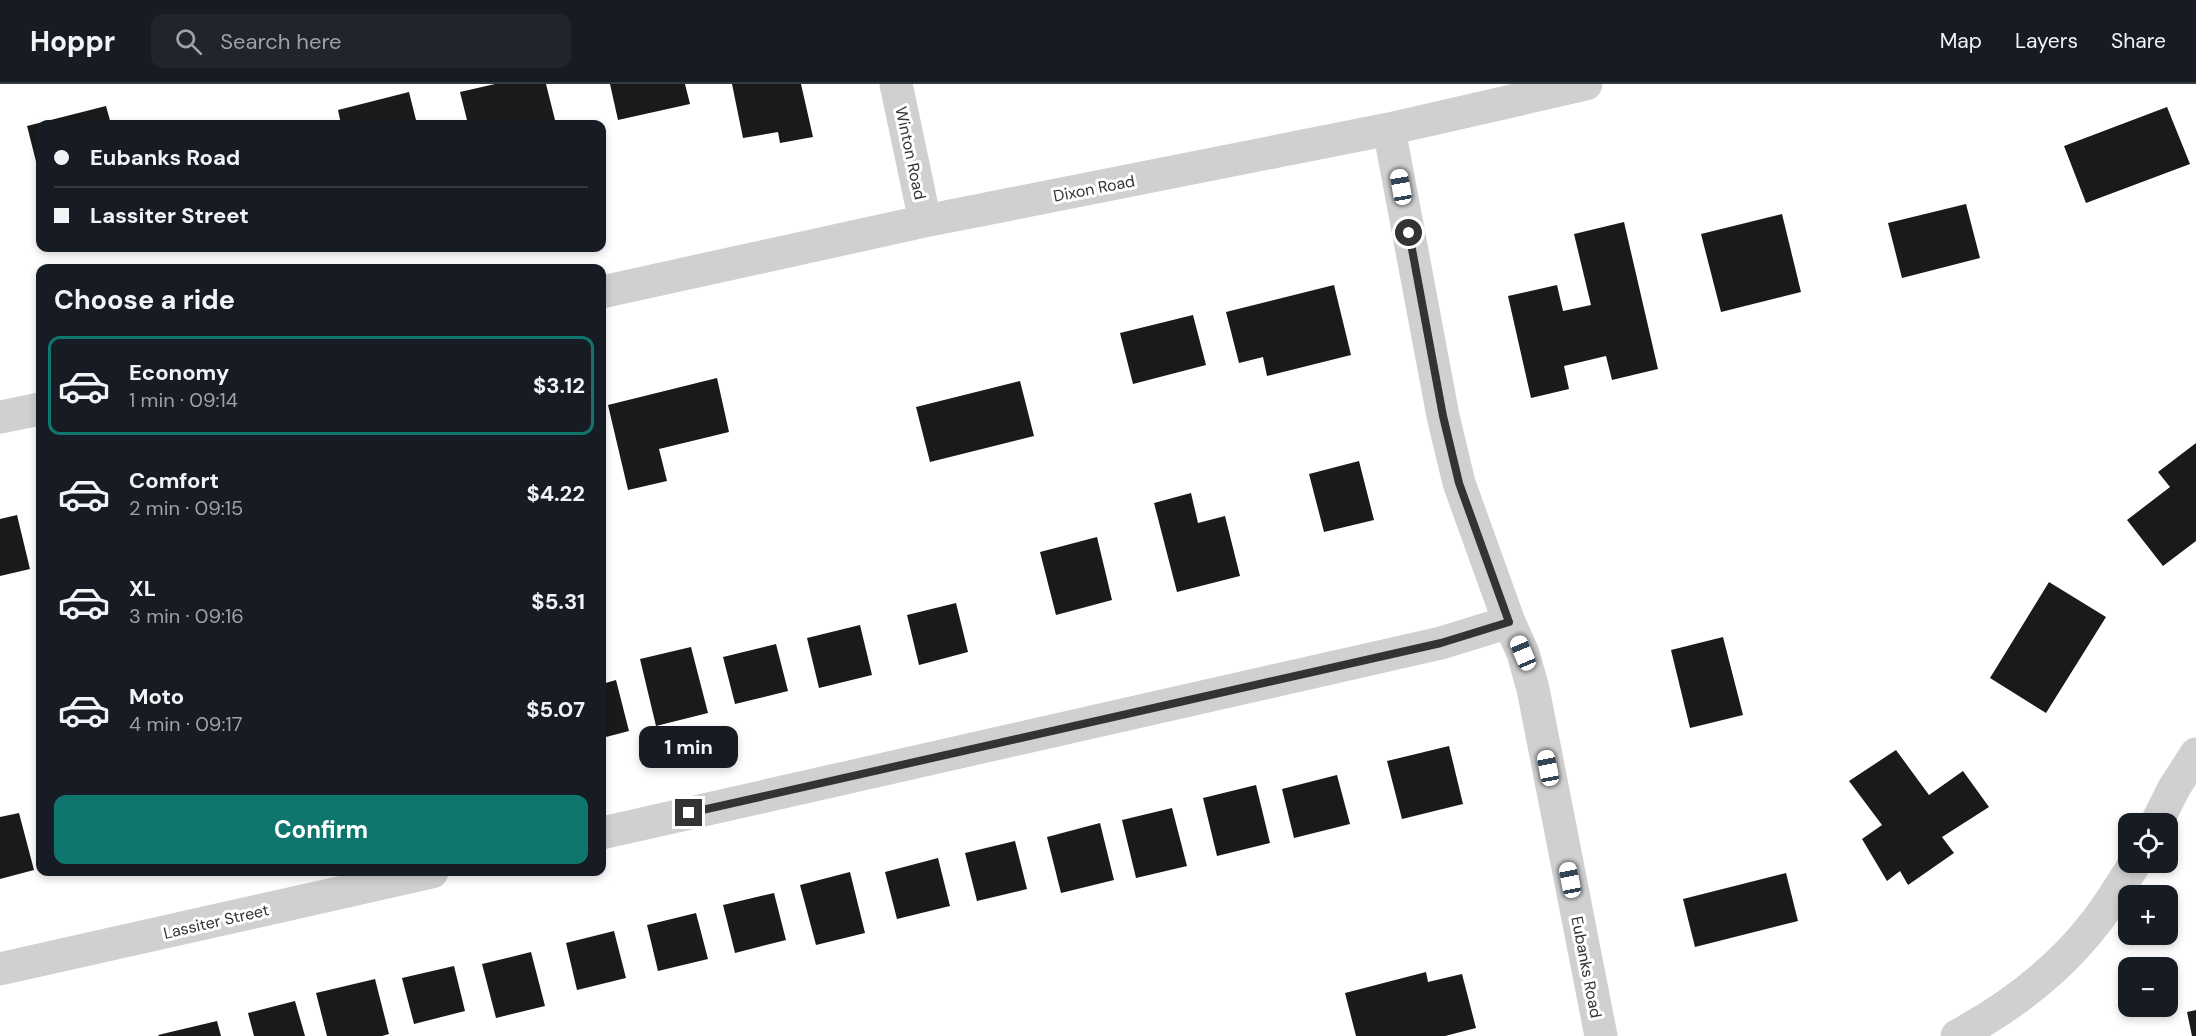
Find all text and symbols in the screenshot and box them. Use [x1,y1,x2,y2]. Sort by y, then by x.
search box [151,14,571,68]
text: Hoppr [30,23,115,60]
icon: search [172,25,205,58]
text: Search here [220,27,342,56]
text: Map [1940,27,1982,55]
text: Layers [2015,27,2078,55]
text: Share [2111,27,2166,55]
street label: Winton Road [890,105,931,202]
text: Eubanks Road [90,143,240,172]
car [1389,168,1413,206]
street label: Dixon Road [1052,170,1137,207]
text: Lassiter Street [90,201,249,230]
route start [1395,219,1422,246]
text: Choose a ride [54,282,235,317]
text: Economy [129,358,229,387]
icon: car [57,359,111,413]
text: $3.12 [533,371,585,400]
text: 1 min · 09:14 [129,387,238,413]
text: Comfort [129,466,219,495]
icon: car [57,467,111,521]
text: $4.22 [526,479,585,508]
text: 2 min · 09:15 [129,495,243,521]
text: XL [129,574,156,603]
icon: car [57,575,111,629]
text: $5.31 [531,587,585,616]
text: 3 min · 09:16 [129,603,244,629]
car [1508,633,1538,673]
text: Moto [129,682,184,711]
icon: car [57,683,111,737]
text: $5.07 [526,695,585,724]
text: 4 min · 09:17 [129,711,242,737]
callout: 1 min [640,726,738,768]
text: 1 min [664,734,713,760]
car [1536,749,1560,787]
button: Confirm [54,795,588,864]
route end [675,799,702,826]
map controls [2118,813,2178,1017]
button: locate [2118,813,2178,873]
car [1558,861,1582,899]
button: + [2118,885,2178,945]
street label: Lassiter Street [161,899,271,944]
street label: Eubanks Road [1566,914,1607,1020]
button: − [2118,957,2178,1017]

